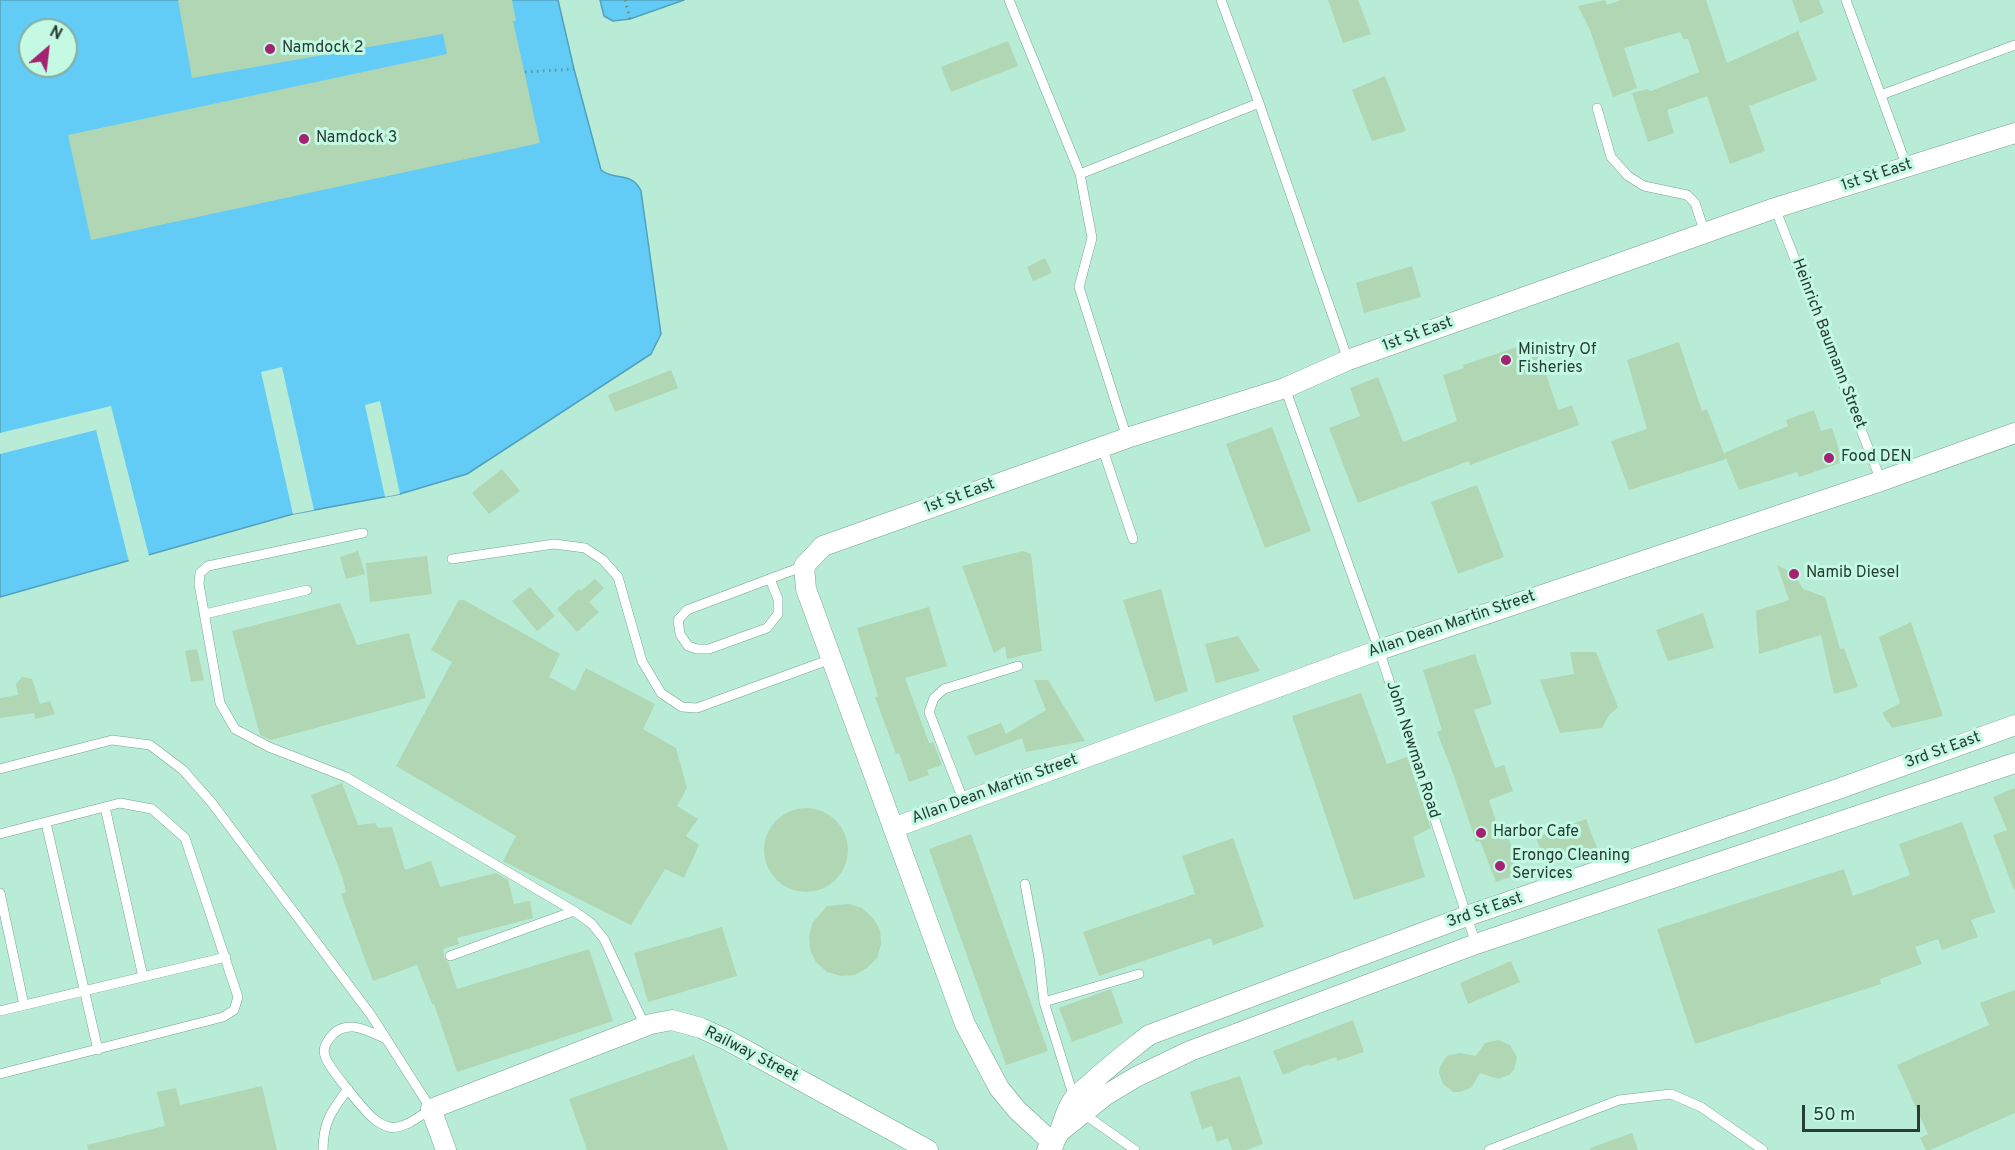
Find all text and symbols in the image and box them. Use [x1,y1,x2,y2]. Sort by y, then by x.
north arrow [18,18,78,78]
text: N [46,22,65,45]
place label: Namdock 2 [282,39,363,59]
marker: Namdock 2 [263,42,277,56]
place label: Namdock 3 [316,129,397,149]
marker: Namdock 3 [297,132,311,146]
street label: 1st St East [1839,156,1915,196]
street label: Heinrich Baumann Street [1787,256,1869,432]
street label: 1st St East [1380,313,1456,357]
place label: Ministry Of Fisheries [1518,341,1596,379]
marker: Ministry Of Fisheries [1499,353,1513,367]
place label: Food DEN [1841,448,1911,468]
marker: Food DEN [1822,451,1836,465]
street label: 1st St East [922,475,998,519]
place label: Namib Diesel [1806,564,1899,584]
marker: Namib Diesel [1787,567,1801,581]
street label: Allan Dean Martin Street [1366,587,1538,663]
street label: John Newman Road [1381,679,1443,821]
street label: 3rd St East [1903,729,1983,773]
street label: Allan Dean Martin Street [909,751,1081,829]
place label: Harbor Cafe [1493,823,1579,843]
marker: Harbor Cafe [1474,826,1488,840]
place label: Erongo Cleaning Services [1512,847,1630,885]
marker: Erongo Cleaning Services [1493,859,1507,873]
street label: 3rd St East [1445,889,1525,933]
street label: Railway Street [701,1023,801,1087]
scale bar [1805,1093,1924,1131]
text: 50 m [1813,1104,1855,1127]

